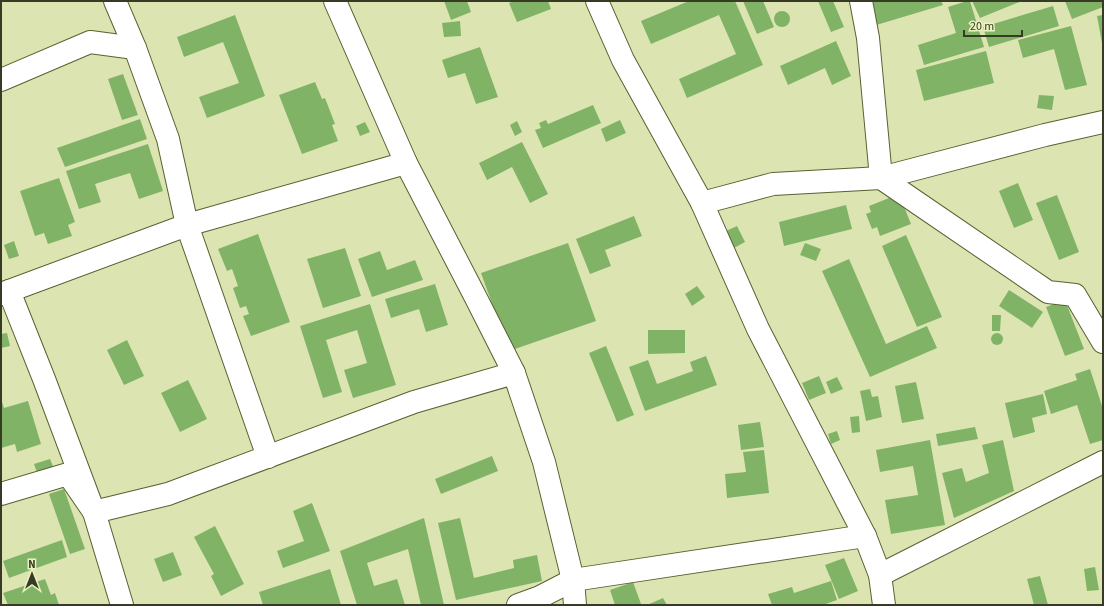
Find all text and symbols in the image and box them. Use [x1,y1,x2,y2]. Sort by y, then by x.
scale bar [964,12,1022,38]
text: 20 m [970,18,994,35]
north arrow [12,554,52,594]
text: N [28,557,36,572]

